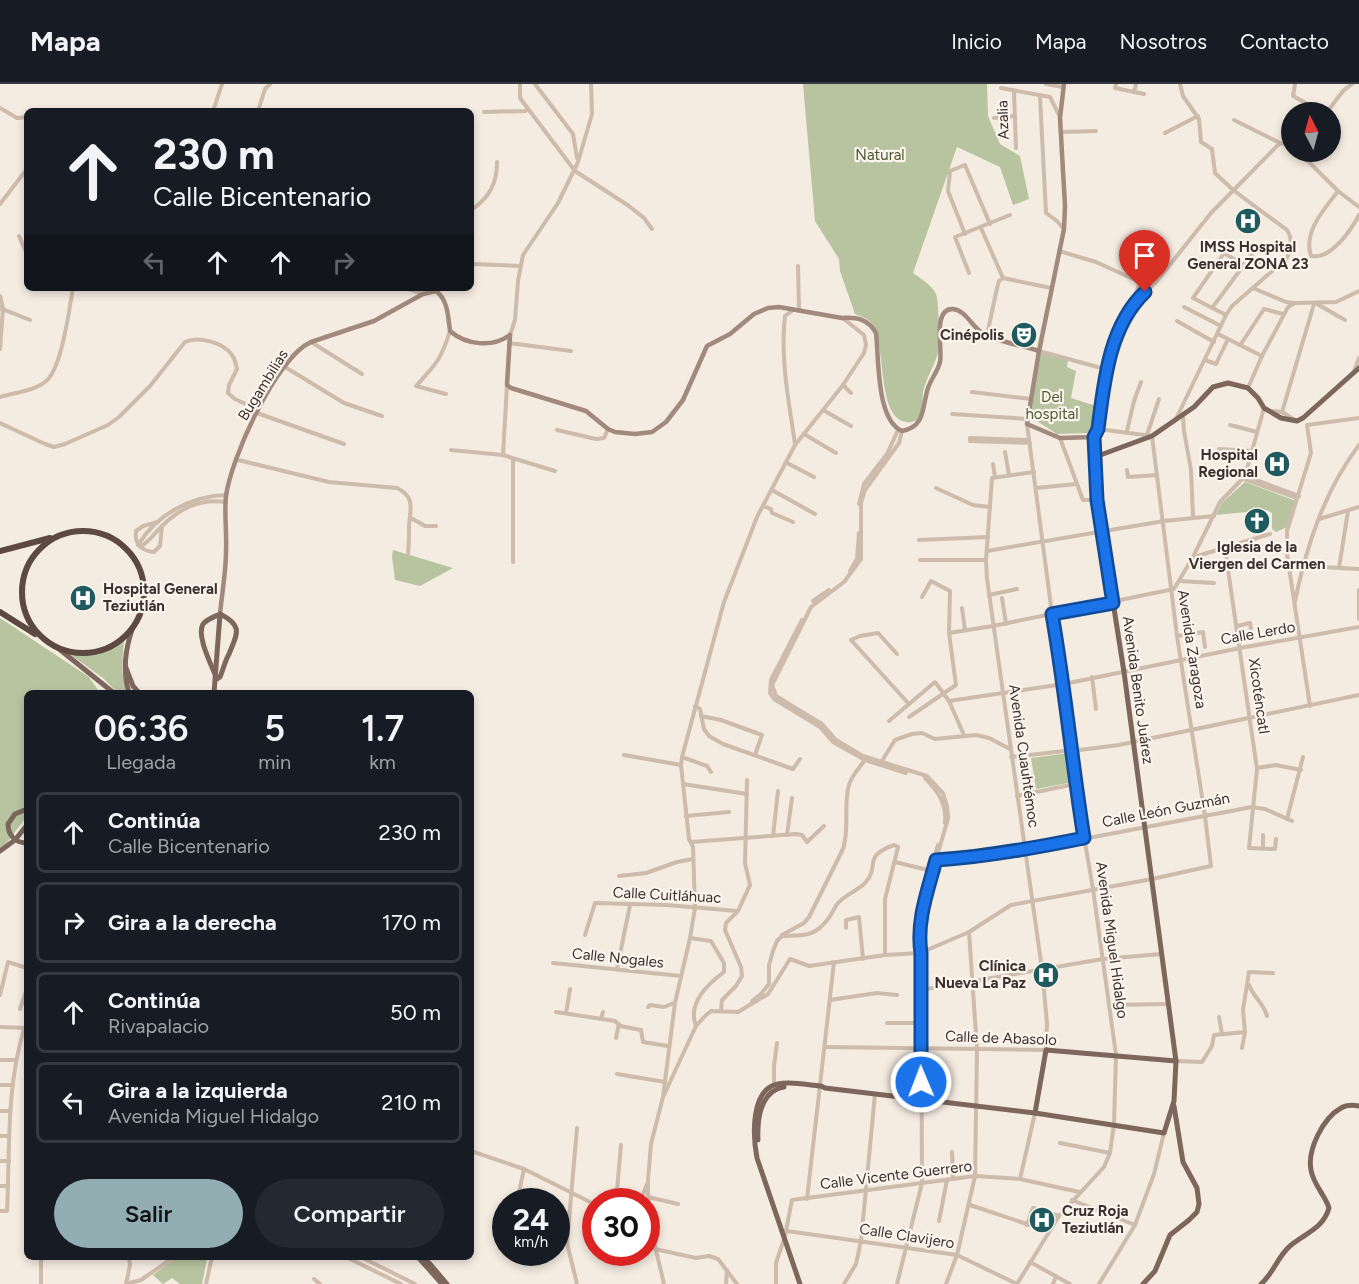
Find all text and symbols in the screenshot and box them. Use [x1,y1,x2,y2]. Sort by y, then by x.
text: Mapa [30,24,101,58]
text: Inicio [951,29,1002,54]
text: Mapa [1035,29,1087,54]
text: Nosotros [1120,29,1207,54]
text: Contacto [1240,29,1329,54]
street label: Azalia [993,100,1013,140]
north arrow [1281,102,1341,162]
map controls [1281,102,1341,162]
text: 230 m [153,129,275,180]
icon: ahead [54,132,132,210]
park label: Natural [855,146,905,164]
text: Calle Bicentenario [153,180,371,213]
hospital icon: IMSS Hospital General ZONA 23 [1233,206,1263,236]
pin [1119,230,1170,292]
place label: IMSS Hospital General ZONA 23 [1187,238,1309,273]
icon: arrive [1128,239,1161,272]
icon: left [138,246,171,279]
icon: ahead [201,246,234,279]
icon: ahead [264,246,297,279]
icon: right [327,246,360,279]
theatre icon: Cinépolis [1009,320,1039,350]
place label: Cinépolis [940,326,1004,344]
street label: Bugambilias [234,346,292,424]
park label: Del hospital [1026,388,1079,423]
place label: Hospital Regional [1198,446,1258,481]
hospital icon: Hospital Regional [1262,449,1292,479]
church icon: Iglesia de la Viergen del Carmen [1242,506,1272,536]
place label: Iglesia de la Viergen del Carmen [1188,538,1326,573]
place label: Hospital General Teziutlán [103,580,218,615]
hospital icon: Hospital General Teziutlán [68,583,98,613]
street label: Avenida Zaragoza [1174,588,1210,710]
street label: Avenida Benito Juárez [1119,615,1157,765]
street label: Calle Lerdo [1219,618,1297,648]
street label: Xicoténcatl [1245,657,1273,735]
street label: Avenida Cuauhtémoc [1005,683,1043,829]
text: 06:36 [94,707,188,750]
text: 5 [264,707,285,750]
text: 1.7 [361,707,404,750]
text: Llegada [106,750,176,774]
text: min [258,750,291,774]
text: km [369,750,396,774]
street label: Calle León Guzmán [1101,789,1231,831]
text: Continúa [108,807,201,834]
icon: ahead [57,816,90,849]
text: 230 m [378,819,441,846]
text: Calle Bicentenario [108,834,270,858]
street label: Avenida Miguel Hidalgo [1092,860,1132,1020]
street label: Calle Cuitláhuac [612,883,722,907]
icon: right [57,906,90,939]
text: Gira a la derecha [108,909,277,936]
text: 170 m [382,909,441,936]
street label: Calle Nogales [571,944,665,972]
place label: Clínica Nueva La Paz [935,957,1026,992]
hospital icon: Clínica Nueva La Paz [1031,960,1061,990]
text: Continúa [108,987,201,1014]
icon: ahead [57,996,90,1029]
text: 50 m [390,999,441,1026]
text: Rivapalacio [108,1014,209,1038]
street label: Calle de Abasolo [945,1027,1058,1049]
position arrow [889,1050,953,1114]
text: Gira a la izquierda [108,1077,288,1104]
icon: left [57,1086,90,1119]
text: 210 m [381,1089,441,1116]
text: Avenida Miguel Hidalgo [108,1104,319,1128]
street label: Calle Vicente Guerrero [819,1157,973,1193]
button: Salir [54,1179,243,1248]
button: Compartir [255,1179,444,1248]
speed limit sign: 30 [582,1188,660,1266]
text: 24 [513,1201,549,1238]
place label: Cruz Roja Teziutlán [1062,1202,1129,1237]
hospital icon: Cruz Roja Teziutlán [1027,1205,1057,1235]
street label: Calle Clavijero [858,1220,956,1252]
text: km/h [514,1233,548,1251]

